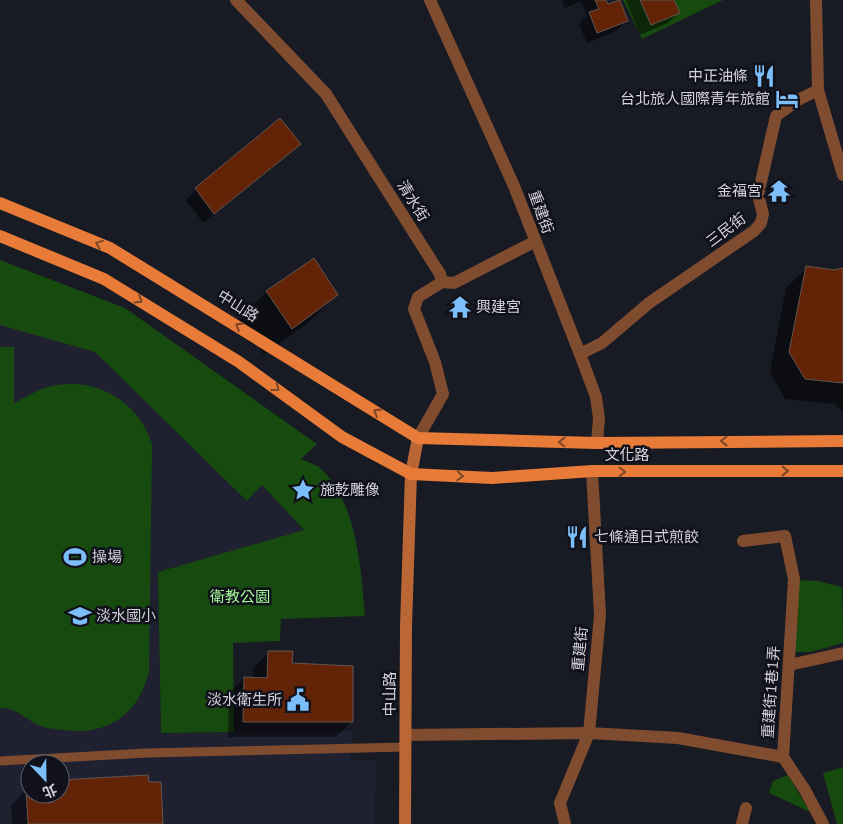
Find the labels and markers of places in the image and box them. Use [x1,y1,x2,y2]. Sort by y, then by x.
restaurant icon: 中正油條 [751,63,777,89]
place label: 中正油條 [688,66,748,86]
hotel icon: 台北旅人國際青年旅館 [774,86,800,112]
place label: 台北旅人國際青年旅館 [620,89,770,109]
temple icon: 金福宮 [766,178,792,204]
place label: 金福宮 [717,181,762,201]
temple icon: 興建宮 [447,294,473,320]
place label: 興建宮 [476,297,521,317]
place icon: 施乾雕像 [290,477,316,503]
place label: 施乾雕像 [320,480,380,500]
restaurant icon: 七條通日式煎餃 [564,524,590,550]
place label: 七條通日式煎餃 [594,527,699,547]
sports icon: 操場 [62,544,88,570]
place label: 操場 [92,547,122,567]
school or university icon: 淡水國小 [67,603,93,629]
place label: 淡水國小 [96,606,156,626]
public building icon: 淡水衛生所 [285,687,311,713]
place label: 淡水衛生所 [207,690,282,710]

